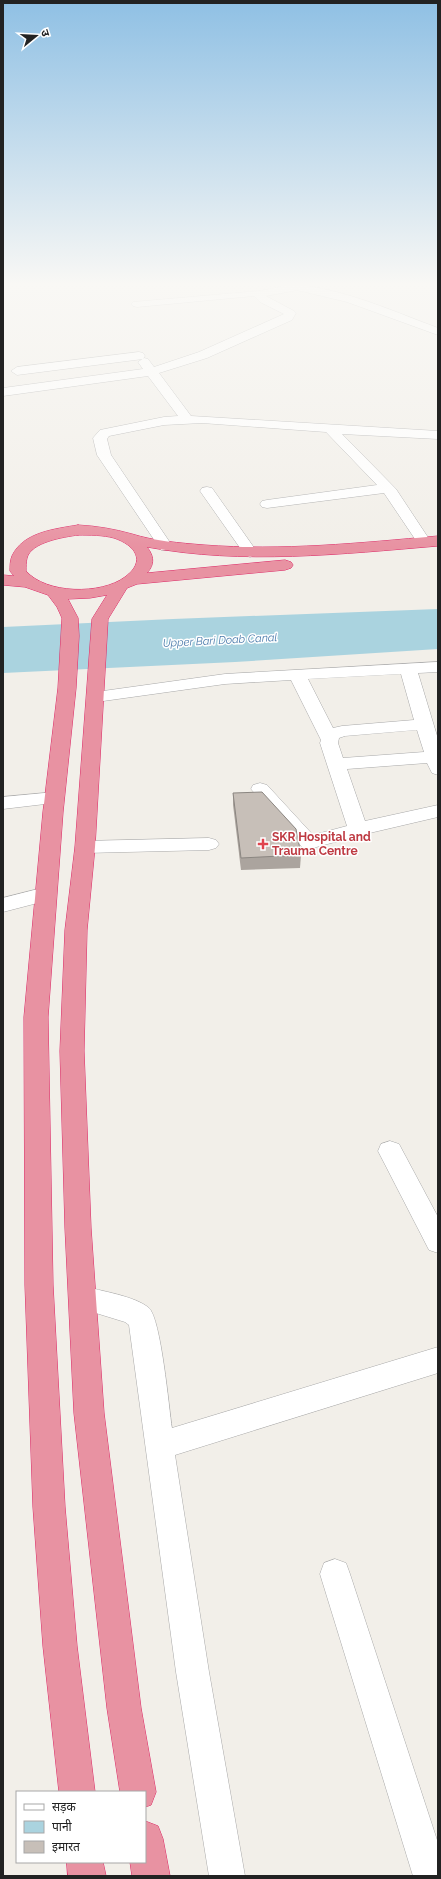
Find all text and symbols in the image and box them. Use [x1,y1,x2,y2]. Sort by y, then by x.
north arrow [16,16,56,56]
text: उ [38,28,52,39]
water label: Upper Bari Doab Canal [162,631,278,650]
place label: SKR Hospital and Trauma Centre [272,830,371,858]
marker: SKR Hospital and Trauma Centre [257,838,269,850]
legend [16,1791,146,1863]
text: सड़क [52,1800,77,1814]
text: पानी [52,1819,73,1834]
text: इमारत [52,1840,81,1854]

